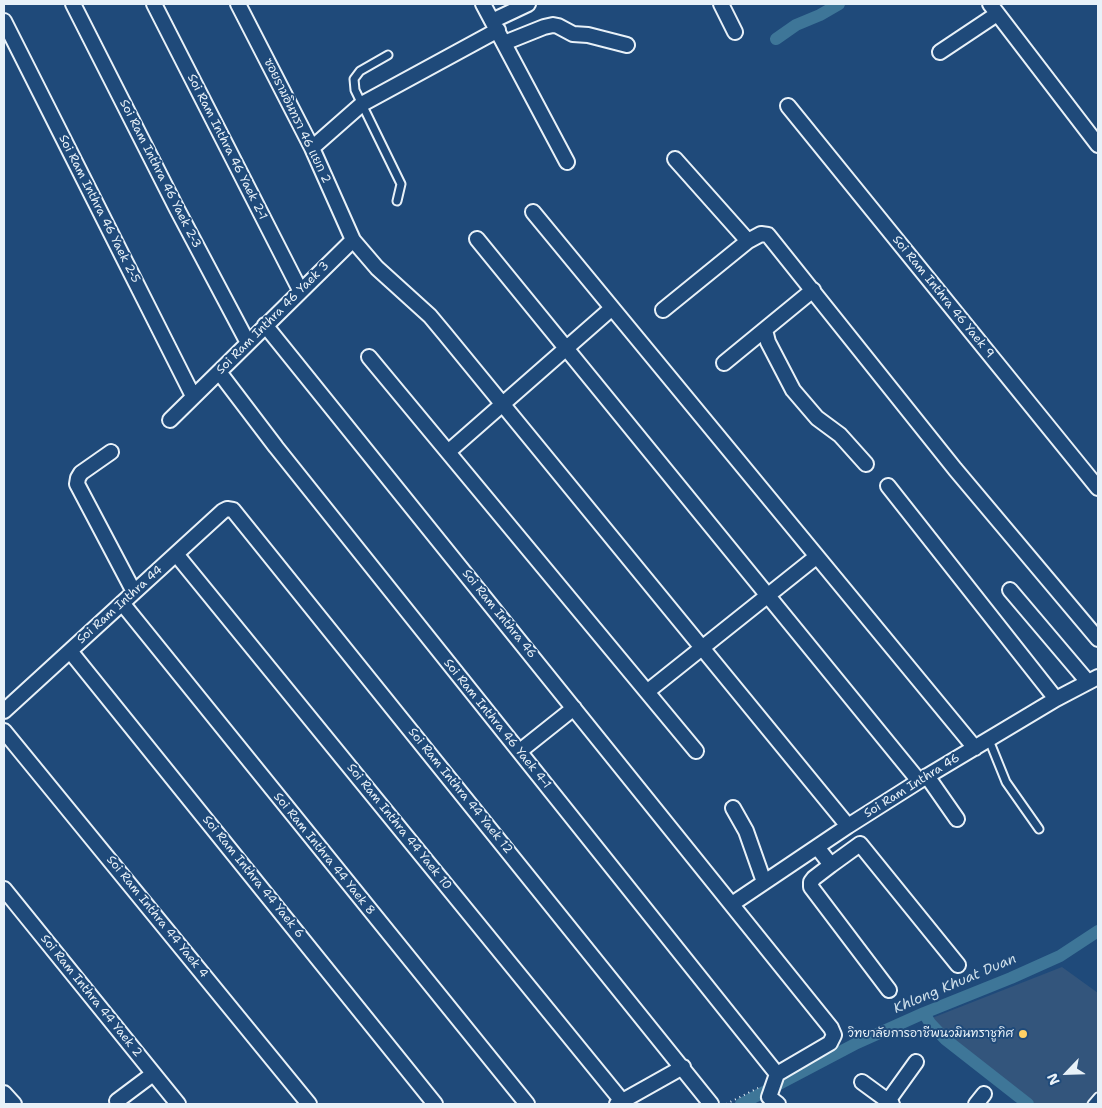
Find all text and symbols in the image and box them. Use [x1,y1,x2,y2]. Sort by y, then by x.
street label: ซอยรามอินทรา 46 แยก 2 [260,56,334,186]
street label: Soi Ram Inthra 46 Yaek 2-1 [184,72,270,222]
street label: Soi Ram Inthra 46 Yaek 2-3 [116,97,204,251]
street label: Soi Ram Inthra 46 Yaek 2-5 [55,133,143,285]
street label: Soi Ram Inthra 46 Yaek 9 [889,233,997,361]
street label: Soi Ram Inthra 46 Yaek 3 [214,259,332,377]
street label: Soi Ram Inthra 44 [74,563,166,647]
street label: Soi Ram Inthra 46 [459,567,539,661]
street label: Soi Ram Inthra 46 Yaek 4-1 [440,656,554,792]
street label: Soi Ram Inthra 44 Yaek 12 [405,725,515,857]
street label: Soi Ram Inthra 46 [862,751,962,821]
street label: Soi Ram Inthra 44 Yaek 10 [344,761,454,893]
street label: Soi Ram Inthra 44 Yaek 8 [270,790,378,918]
street label: Soi Ram Inthra 44 Yaek 6 [199,813,307,941]
street label: Soi Ram Inthra 44 Yaek 4 [103,853,211,981]
street label: Soi Ram Inthra 44 Yaek 2 [37,932,145,1060]
water label: Khlong Khuat Duan [891,950,1019,1018]
place label: วิทยาลัยการอาชีพนวมินทราชูทิศ [848,1027,1013,1041]
marker: วิทยาลัยการอาชีพนวมินทราชูทิศ [1017,1028,1029,1040]
north arrow [1042,1048,1092,1098]
text: N [1043,1070,1064,1088]

